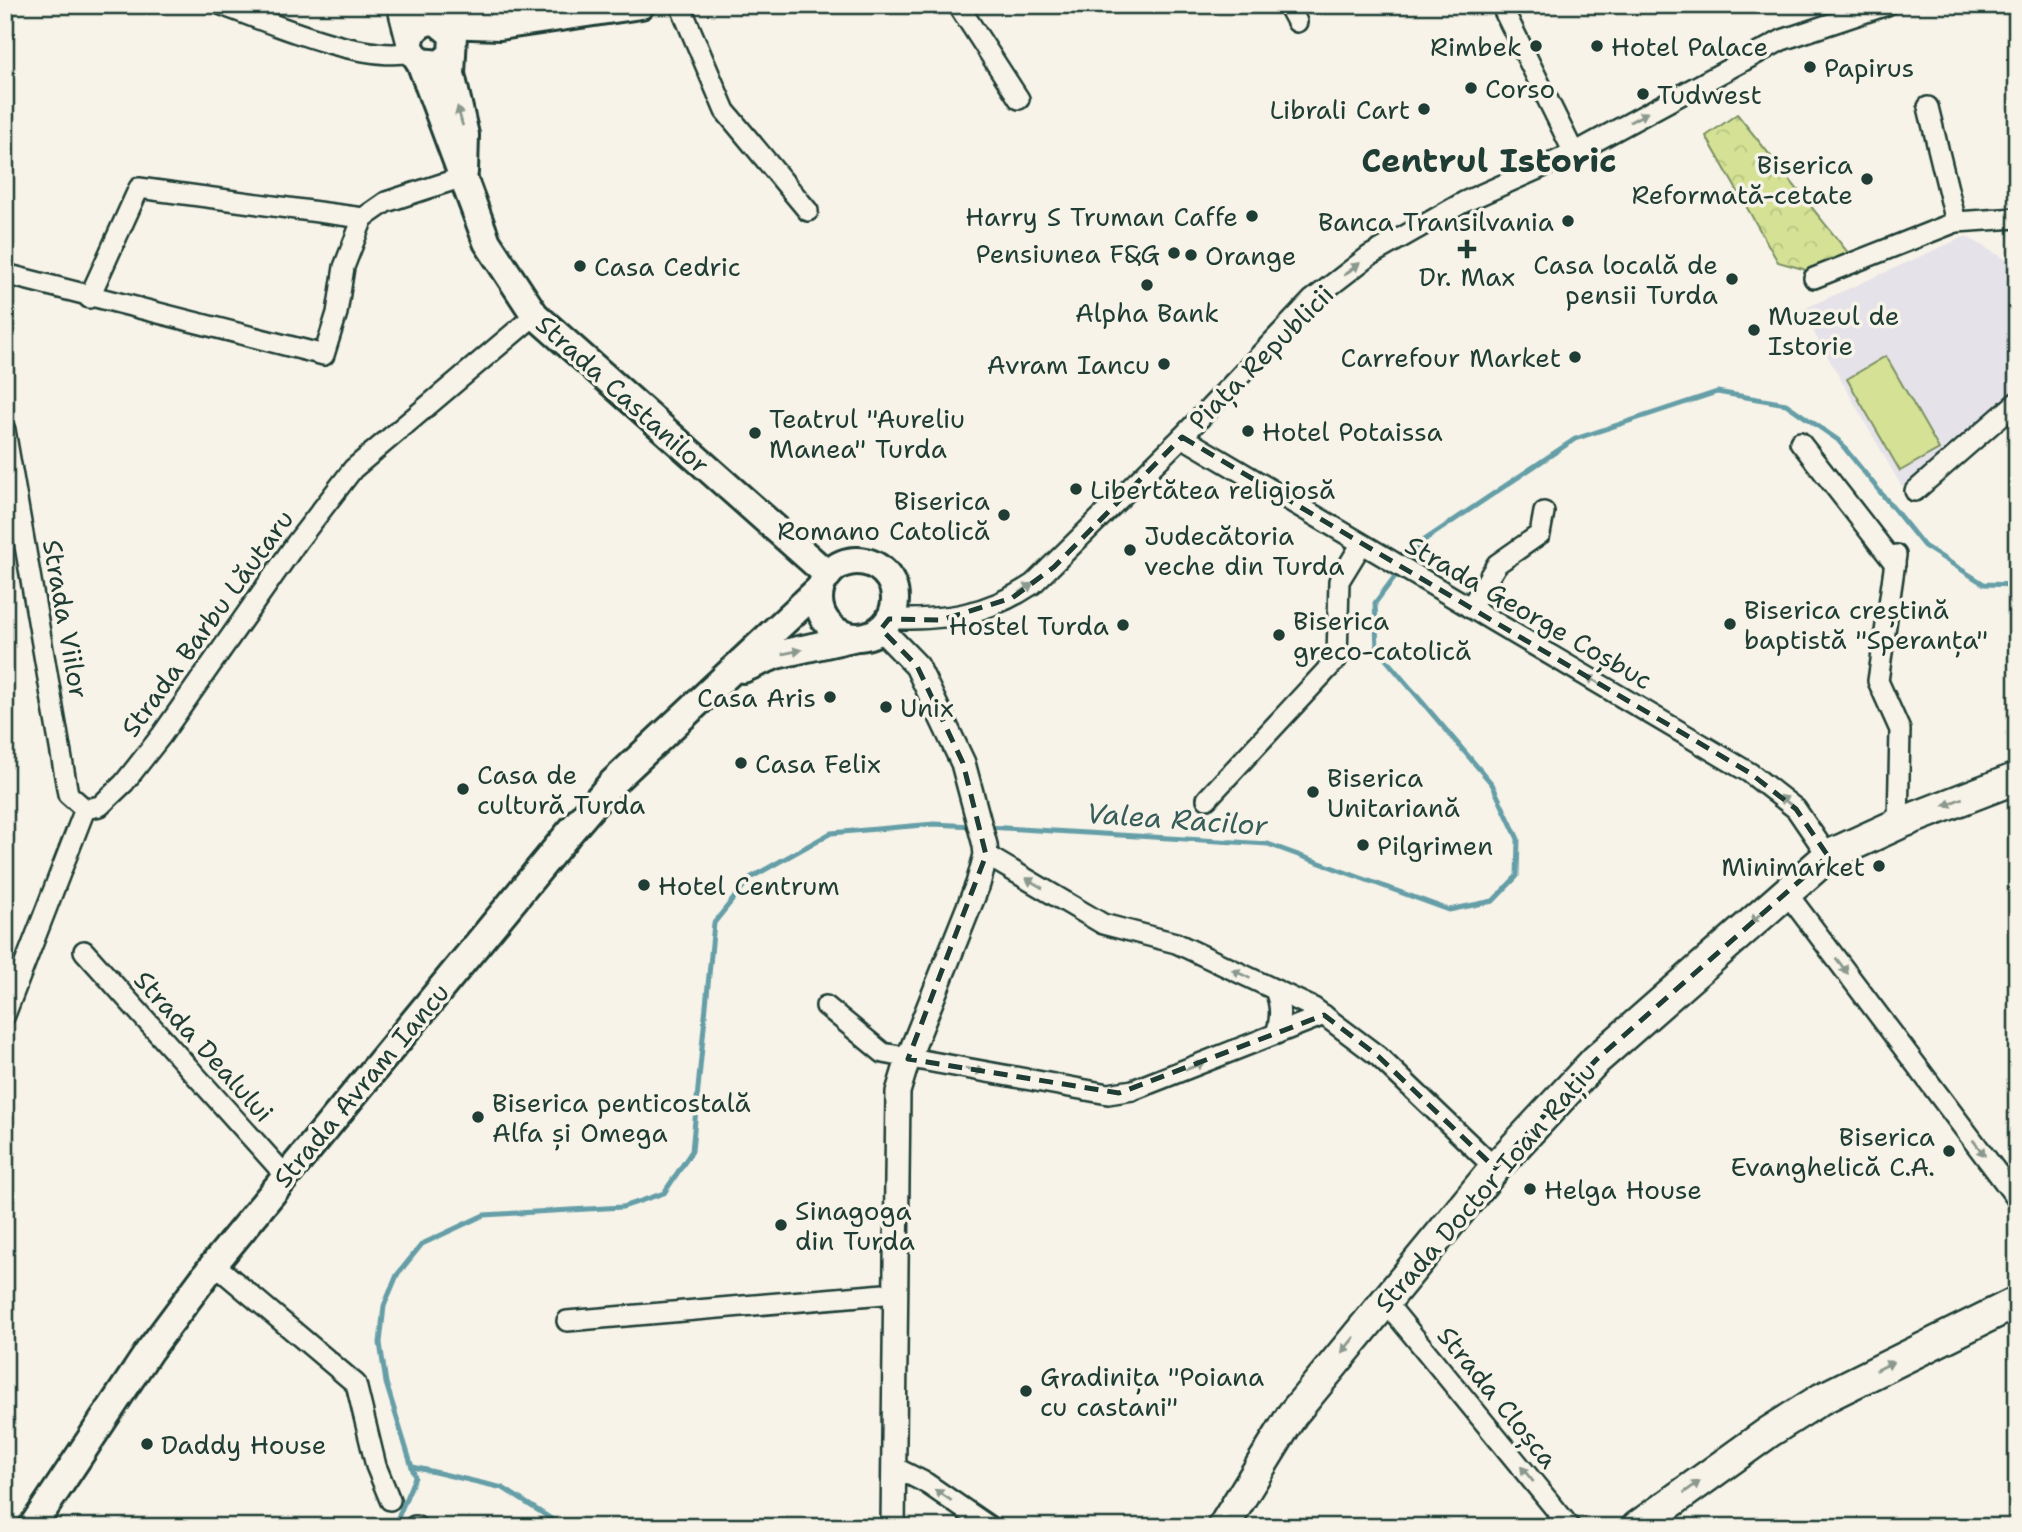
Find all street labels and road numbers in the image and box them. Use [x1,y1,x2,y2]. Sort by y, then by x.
street label: Piața Republicii [1181,277,1342,438]
street label: Strada Castanilor [529,307,717,481]
street label: Strada Barbu Lăutaru [113,502,301,744]
street label: Strada George Coșbuc [1399,527,1659,698]
street label: Strada Viilor [35,537,97,701]
street label: Strada Dealului [126,963,282,1129]
street label: Strada Avram Iancu [265,975,457,1195]
street label: Strada Doctor Ioan Rațiu [1366,1054,1604,1320]
street label: Strada Cloșca [1429,1319,1566,1476]

